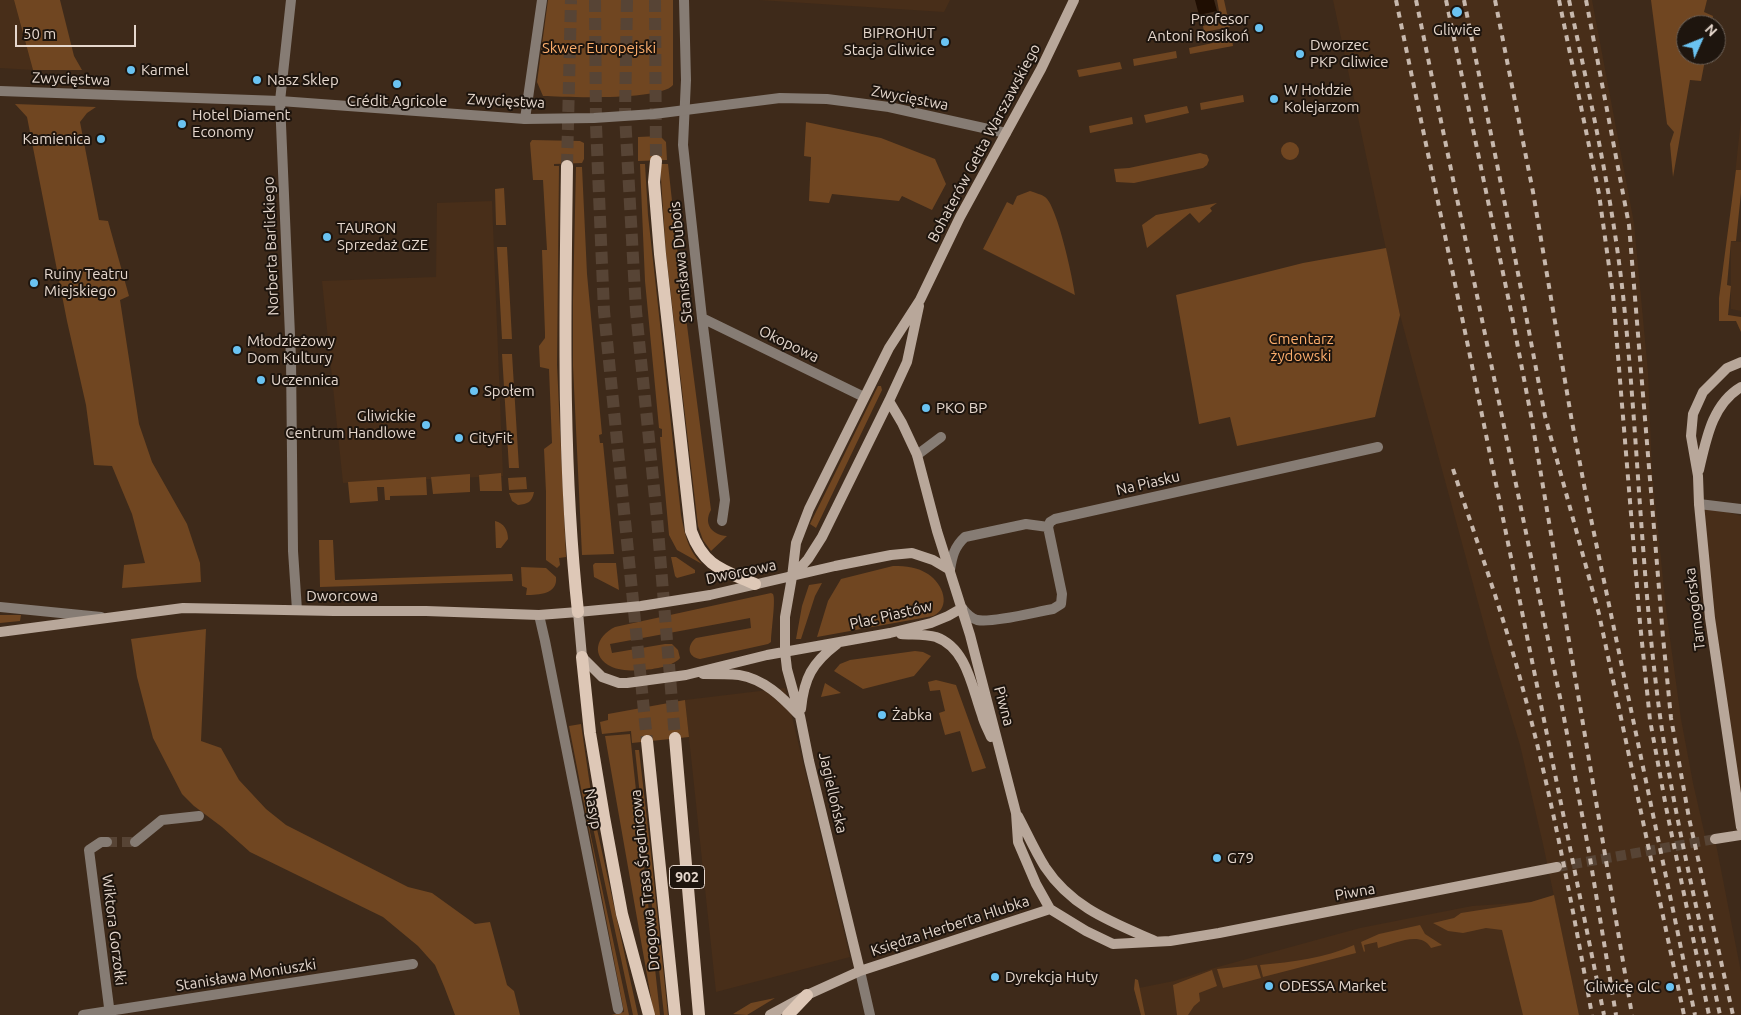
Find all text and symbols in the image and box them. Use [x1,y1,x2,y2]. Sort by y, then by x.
marker: Gliwice [1450,5,1464,19]
place label: Profesor Antoni Rosikoń [1148,10,1249,45]
scale bar [18,15,139,47]
north arrow [1676,15,1726,65]
place label: Gliwice [1433,21,1481,39]
text: N [1702,21,1720,40]
marker: Profesor Antoni Rosikoń [1253,22,1265,34]
place label: BIPROHUT Stacja Gliwice [844,24,935,59]
text: 50 m [23,25,56,42]
marker: BIPROHUT Stacja Gliwice [939,36,951,48]
place label: Dworzec PKP Gliwice [1310,36,1389,71]
park label: Skwer Europejski [542,39,656,57]
street label: Bohaterów Getta Warszawskiego [924,41,1044,245]
marker: Dworzec PKP Gliwice [1294,48,1306,60]
place label: Karmel [141,61,189,79]
marker: Karmel [125,64,137,76]
street label: Zwycięstwa [32,69,110,89]
place label: Nasz Sklep [267,71,339,89]
marker: Nasz Sklep [251,74,263,86]
marker: Crédit Agricole [391,78,403,90]
place label: W Hołdzie Kolejarzom [1284,81,1359,116]
street label: Zwycięstwa [870,82,950,114]
street label: Zwycięstwa [467,90,545,112]
place label: Crédit Agricole [347,92,447,110]
marker: W Hołdzie Kolejarzom [1268,93,1280,105]
place label: Hotel Diament Economy [192,106,290,141]
marker: Hotel Diament Economy [176,118,188,130]
place label: Kamienica [22,130,91,148]
marker: Kamienica [95,133,107,145]
street label: Norberta Barlickiego [260,176,282,316]
street label: Stanisława Dubois [666,201,696,323]
place label: TAURON Sprzedaż GZE [337,219,428,254]
marker: TAURON Sprzedaż GZE [321,231,333,243]
place label: Ruiny Teatru Miejskiego [44,265,128,300]
marker: Ruiny Teatru Miejskiego [28,277,40,289]
street label: Okopowa [756,322,822,366]
park label: Cmentarz żydowski [1268,330,1334,365]
place label: Młodzieżowy Dom Kultury [247,332,335,367]
marker: Młodzieżowy Dom Kultury [231,344,243,356]
place label: Uczennica [271,371,339,389]
marker: Uczennica [255,374,267,386]
place label: Społem [484,382,535,400]
marker: Społem [468,385,480,397]
place label: PKO BP [936,399,987,417]
marker: PKO BP [920,402,932,414]
place label: Gliwickie Centrum Handlowe [285,407,416,442]
marker: Gliwickie Centrum Handlowe [420,419,432,431]
place label: CityFit [469,429,512,447]
marker: CityFit [453,432,465,444]
street label: Na Piasku [1114,467,1182,499]
street label: Dworcowa [704,556,778,588]
street label: Tarnogórska [1681,567,1709,651]
street label: Dworcowa [306,587,378,605]
street label: Plac Piastów [848,597,934,633]
street label: Piwna [990,684,1018,728]
place label: Żabka [892,706,932,724]
marker: Żabka [876,709,888,721]
street label: Jagiellońska [815,751,851,835]
street label: Nasyp [580,787,606,831]
street label: Drogowa Trasa Średnicowa [627,789,663,971]
place label: G79 [1227,849,1254,867]
marker: G79 [1211,852,1223,864]
road number: 902 [670,866,704,889]
street label: Wiktora Gorzołki [98,873,130,987]
street label: Piwna [1333,880,1377,904]
street label: Księdza Herberta Hlubka [868,892,1032,960]
street label: Stanisława Moniuszki [175,955,317,995]
place label: Dyrekcja Huty [1005,968,1098,986]
marker: Dyrekcja Huty [989,971,1001,983]
place label: ODESSA Market [1279,977,1386,995]
place label: Gliwice GlC [1585,978,1660,996]
marker: ODESSA Market [1263,980,1275,992]
marker: Gliwice GlC [1664,981,1676,993]

